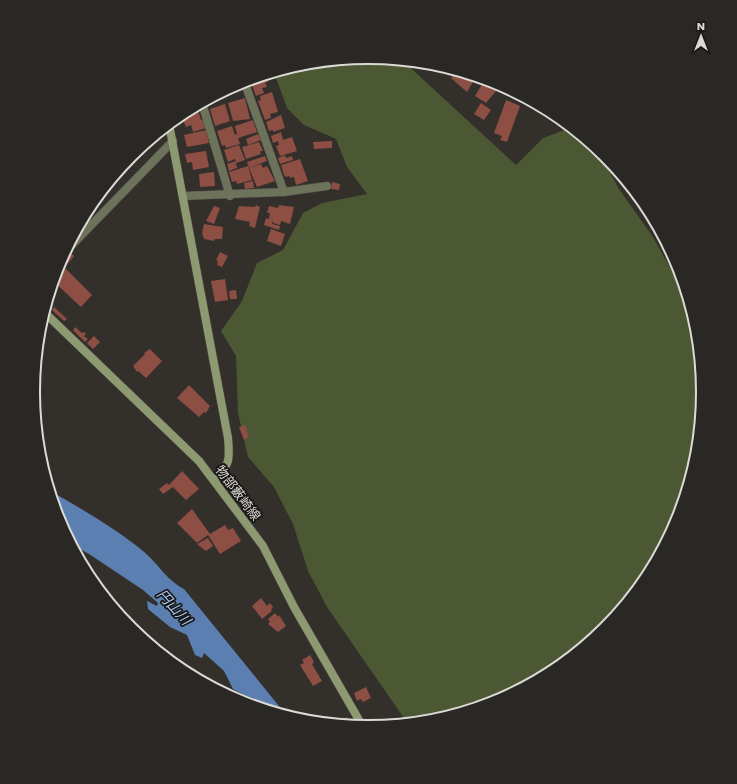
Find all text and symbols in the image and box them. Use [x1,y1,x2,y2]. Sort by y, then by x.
north arrow [681,16,721,56]
text: N [697,18,705,34]
street label: 物部藪崎線 [211,461,265,525]
water label: 円山川 [153,585,197,631]

